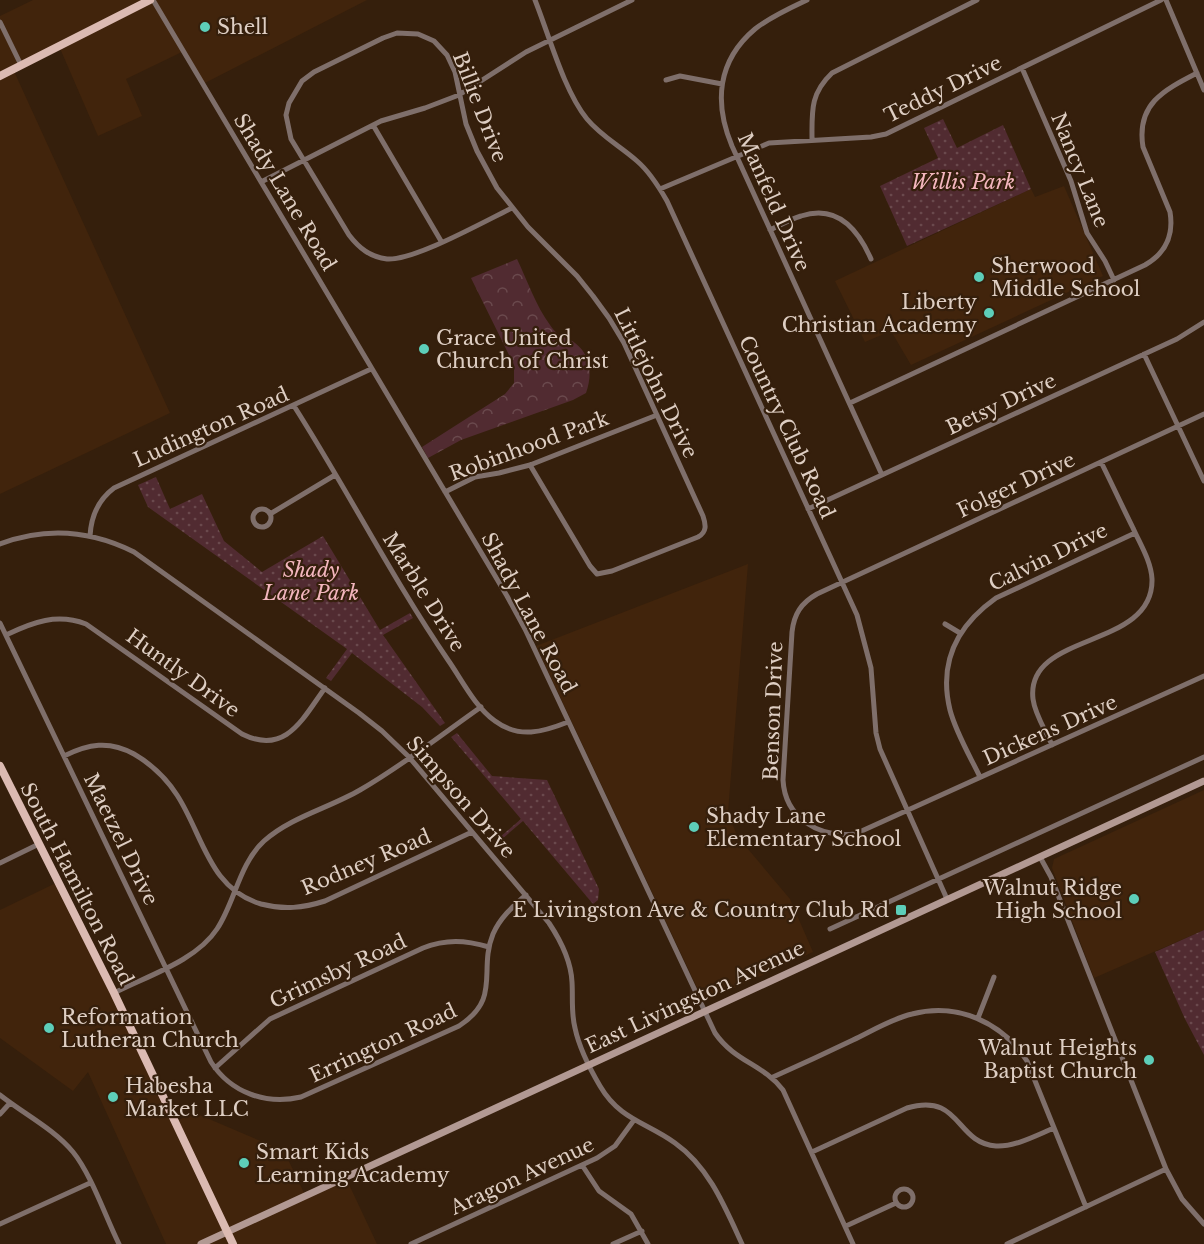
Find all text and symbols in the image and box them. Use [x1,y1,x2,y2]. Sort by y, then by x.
place label: Shell [217,15,268,39]
marker: Shell [198,20,212,34]
street label: Billie Drive [448,48,512,166]
street label: Teddy Drive [881,50,1005,128]
street label: Shady Lane Road [229,109,341,275]
street label: Nancy Lane [1046,109,1114,231]
street label: Manfeld Drive [733,129,815,275]
park label: Willis Park [911,170,1015,194]
place label: Sherwood Middle School [991,254,1140,301]
marker: Sherwood Middle School [972,270,986,284]
place label: Liberty Christian Academy [782,290,977,337]
street label: Littlejohn Drive [609,304,703,462]
marker: Liberty Christian Academy [982,306,996,320]
place label: Grace United Church of Christ [436,326,609,373]
street label: Country Club Road [734,332,840,522]
marker: Grace United Church of Christ [417,342,431,356]
street label: Betsy Drive [942,368,1060,440]
street label: Ludington Road [130,382,292,472]
street label: Robinhood Park [446,406,613,486]
street label: Folger Drive [953,447,1079,523]
street label: Calvin Drive [985,518,1111,596]
street label: Marble Drive [378,528,470,656]
street label: Shady Lane Road [476,528,582,698]
park label: Shady Lane Park [262,558,359,605]
street label: Huntly Drive [122,624,244,722]
street label: Benson Drive [759,641,787,781]
street label: Dickens Drive [979,690,1121,770]
street label: Simpson Drive [402,731,520,863]
street label: Maetzel Drive [79,769,163,909]
street label: South Hamilton Road [15,779,139,989]
place label: Shady Lane Elementary School [706,804,901,851]
marker: Shady Lane Elementary School [687,820,701,834]
street label: Rodney Road [298,824,434,900]
place label: Walnut Ridge High School [982,876,1122,923]
marker: Walnut Ridge High School [1127,892,1141,906]
place label: E Livingston Ave & Country Club Rd [513,898,889,922]
marker: E Livingston Ave & Country Club Rd [894,903,908,917]
street label: Grimsby Road [266,929,410,1013]
street label: East Livingston Avenue [582,936,808,1058]
street label: Errington Road [306,998,460,1088]
place label: Reformation Lutheran Church [61,1005,239,1052]
marker: Reformation Lutheran Church [42,1021,56,1035]
place label: Walnut Heights Baptist Church [978,1036,1137,1083]
marker: Walnut Heights Baptist Church [1142,1053,1156,1067]
place label: Habesha Market LLC [125,1074,249,1121]
marker: Habesha Market LLC [106,1090,120,1104]
street label: Aragon Avenue [445,1132,598,1220]
place label: Smart Kids Learning Academy [256,1140,450,1187]
marker: Smart Kids Learning Academy [237,1156,251,1170]

